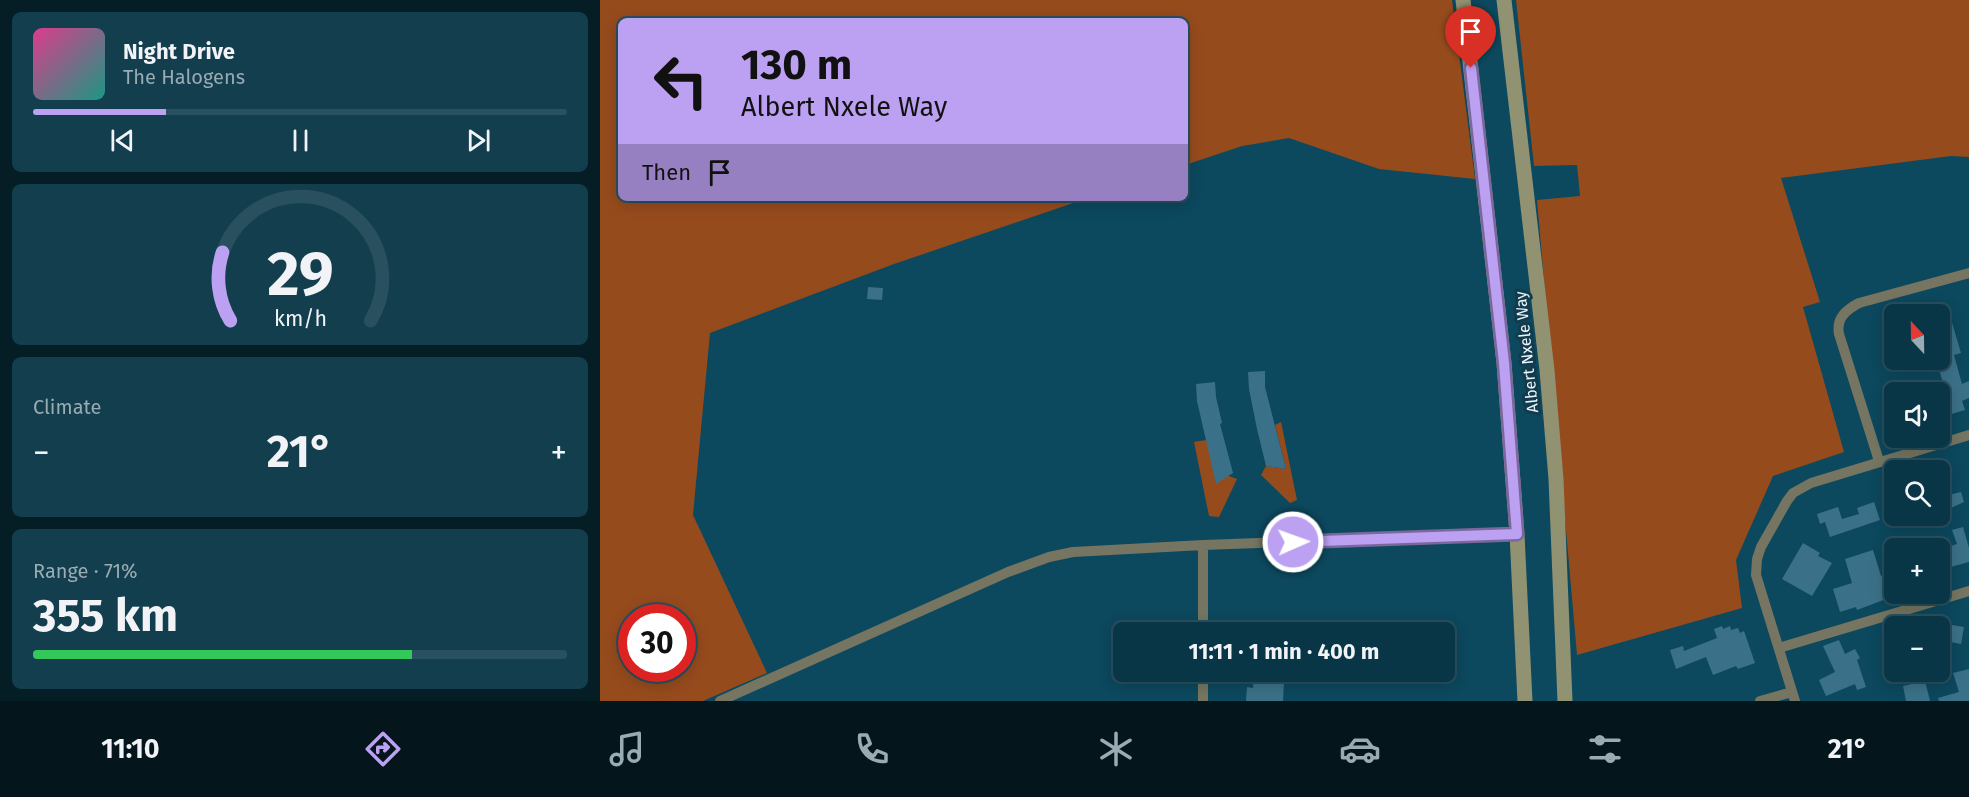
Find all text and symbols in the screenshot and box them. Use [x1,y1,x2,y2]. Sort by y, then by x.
pin [1445,6,1496,68]
icon: arrive [1454,15,1487,48]
text: Night Drive [123,38,235,65]
text: 130 m [741,40,852,90]
icon: left [642,42,720,120]
text: The Halogens [123,65,245,89]
text: Albert Nxele Way [741,91,947,123]
icon: previous [106,124,139,157]
icon: pause [284,124,317,157]
icon: next [462,124,495,157]
icon: arrive [703,156,736,189]
text: Then [642,159,691,186]
text: 29 [267,238,333,313]
street label: Albert Nxele Way [1511,290,1542,414]
north arrow [1884,304,1950,370]
map controls [1884,304,1950,682]
text: km/h [273,307,327,333]
button: sound [1884,382,1950,448]
text: Climate [33,395,101,419]
text: 21° [267,425,333,479]
text: − [33,433,50,473]
text: + [551,433,567,473]
button: search [1884,460,1950,526]
position arrow [1261,510,1325,574]
button: + [1884,538,1950,604]
text: Range · 71% [33,559,138,583]
text: 355 km [33,589,178,643]
speed limit sign: 30 [618,604,696,682]
button: − [1884,616,1950,682]
text: 11:11 · 1 min · 400 m [1189,638,1379,665]
icon: directions [362,728,404,770]
icon: music [606,728,648,770]
icon: phone [851,728,893,770]
icon: climate [1095,728,1137,770]
icon: car [1339,728,1381,770]
icon: filters [1584,728,1626,770]
text: 11:10 [101,733,160,765]
text: 21° [1828,733,1868,765]

